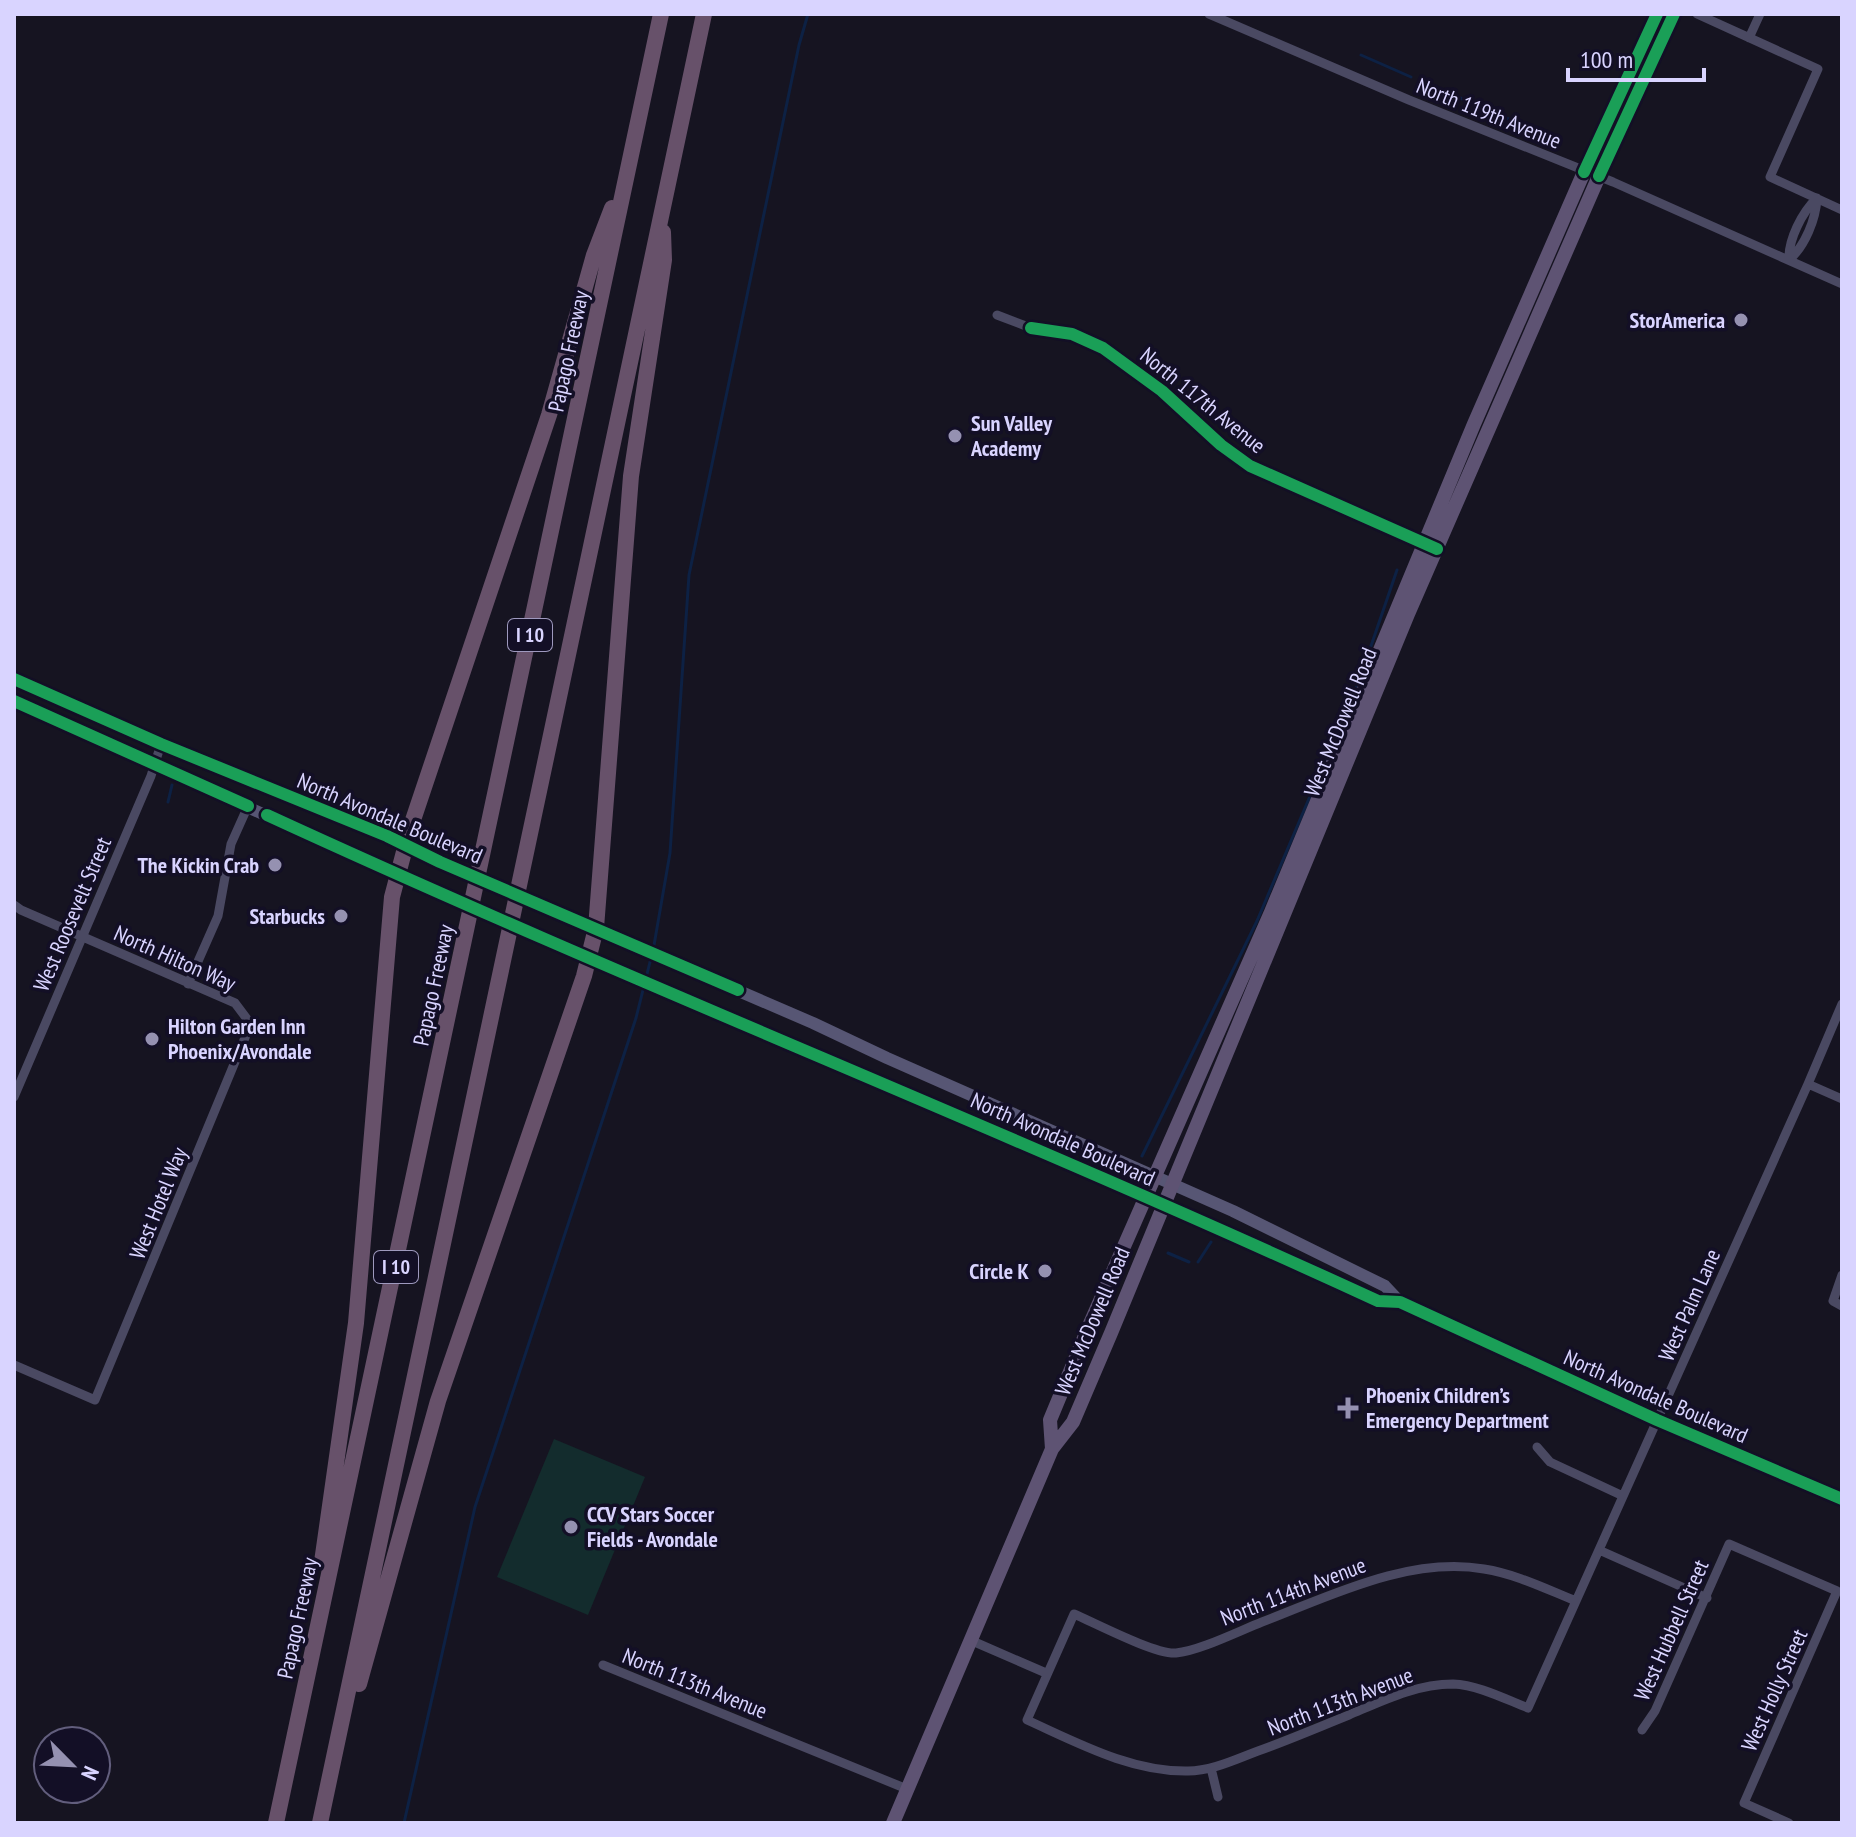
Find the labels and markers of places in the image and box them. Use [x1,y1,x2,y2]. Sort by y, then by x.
place label: StorAmerica [1629,306,1725,334]
marker: StorAmerica [1732,311,1750,329]
place label: Sun Valley Academy [970,409,1053,462]
marker: Sun Valley Academy [946,427,964,445]
place label: The Kickin Crab [137,851,259,879]
marker: The Kickin Crab [266,856,284,874]
place label: Starbucks [249,902,325,930]
marker: Starbucks [332,907,350,925]
place label: Hilton Garden Inn Phoenix/Avondale [168,1012,312,1065]
marker: Hilton Garden Inn Phoenix/Avondale [143,1030,161,1048]
place label: Circle K [969,1257,1030,1285]
marker: Circle K [1036,1262,1054,1280]
place label: Phoenix Children’s Emergency Department [1366,1381,1549,1434]
marker: Phoenix Children’s Emergency Department [1337,1397,1359,1419]
place label: CCV Stars Soccer Fields - Avondale [587,1500,718,1553]
marker: CCV Stars Soccer Fields - Avondale [562,1518,580,1536]

